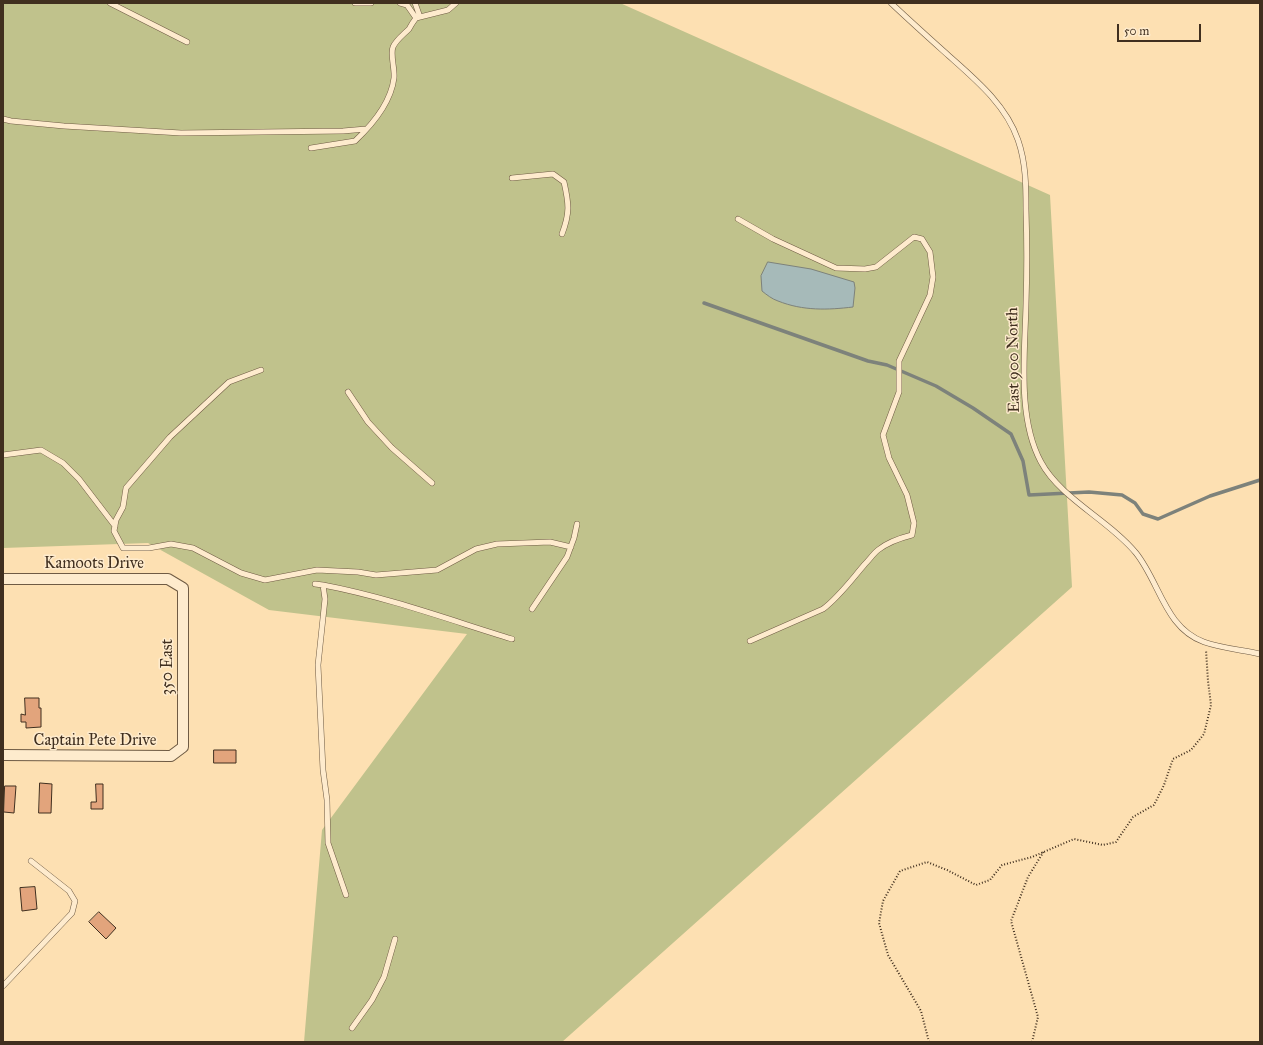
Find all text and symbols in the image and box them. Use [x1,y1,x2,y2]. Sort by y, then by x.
scale bar [1119,16,1203,42]
text: 50 m [1124,24,1149,38]
street label: East 900 North [1003,307,1025,413]
street label: Kamoots Drive [44,554,144,574]
street label: 350 East [158,639,178,695]
street label: Captain Pete Drive [34,731,156,751]

